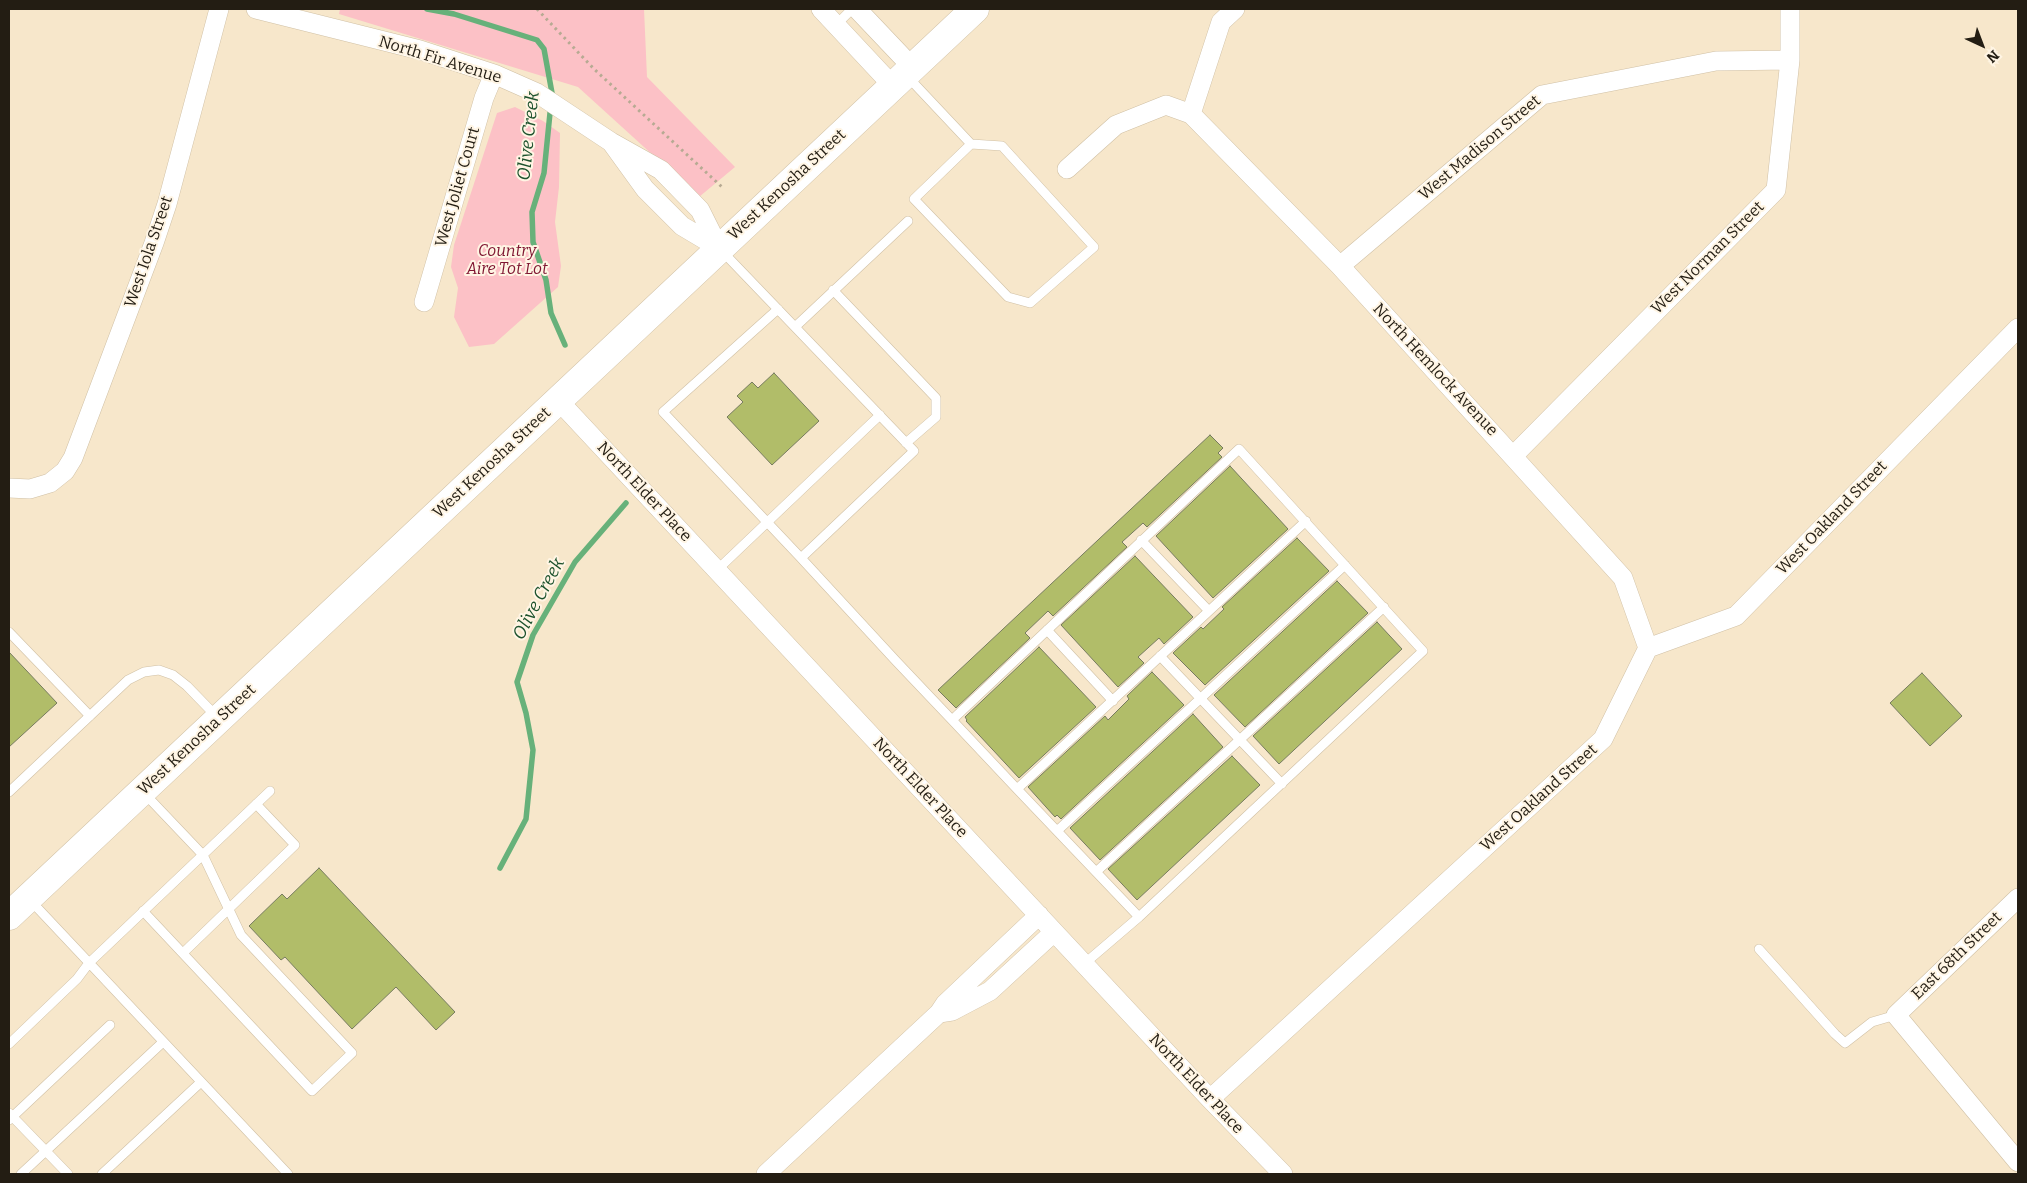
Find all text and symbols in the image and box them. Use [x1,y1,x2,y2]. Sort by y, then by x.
north arrow [1957,20,2007,70]
street label: North Fir Avenue [376,32,504,88]
text: N [1983,46,2002,66]
water label: Olive Creek [514,90,544,182]
street label: West Madison Street [1415,91,1545,205]
street label: West Joliet Court [432,125,484,249]
street label: West Kenosha Street [724,125,850,245]
street label: West Iola Street [121,194,177,310]
street label: West Norman Street [1648,198,1768,318]
park label: Country Aire Tot Lot [466,242,548,280]
street label: North Hemlock Avenue [1369,300,1501,440]
street label: West Kenosha Street [429,403,555,523]
street label: North Elder Place [593,438,695,546]
street label: West Oakland Street [1773,457,1891,579]
water label: Olive Creek [508,554,570,644]
street label: West Kenosha Street [134,680,260,800]
street label: North Elder Place [869,734,971,842]
street label: West Oakland Street [1477,740,1601,856]
street label: East 68th Street [1908,908,2006,1004]
street label: North Elder Place [1145,1030,1247,1138]

